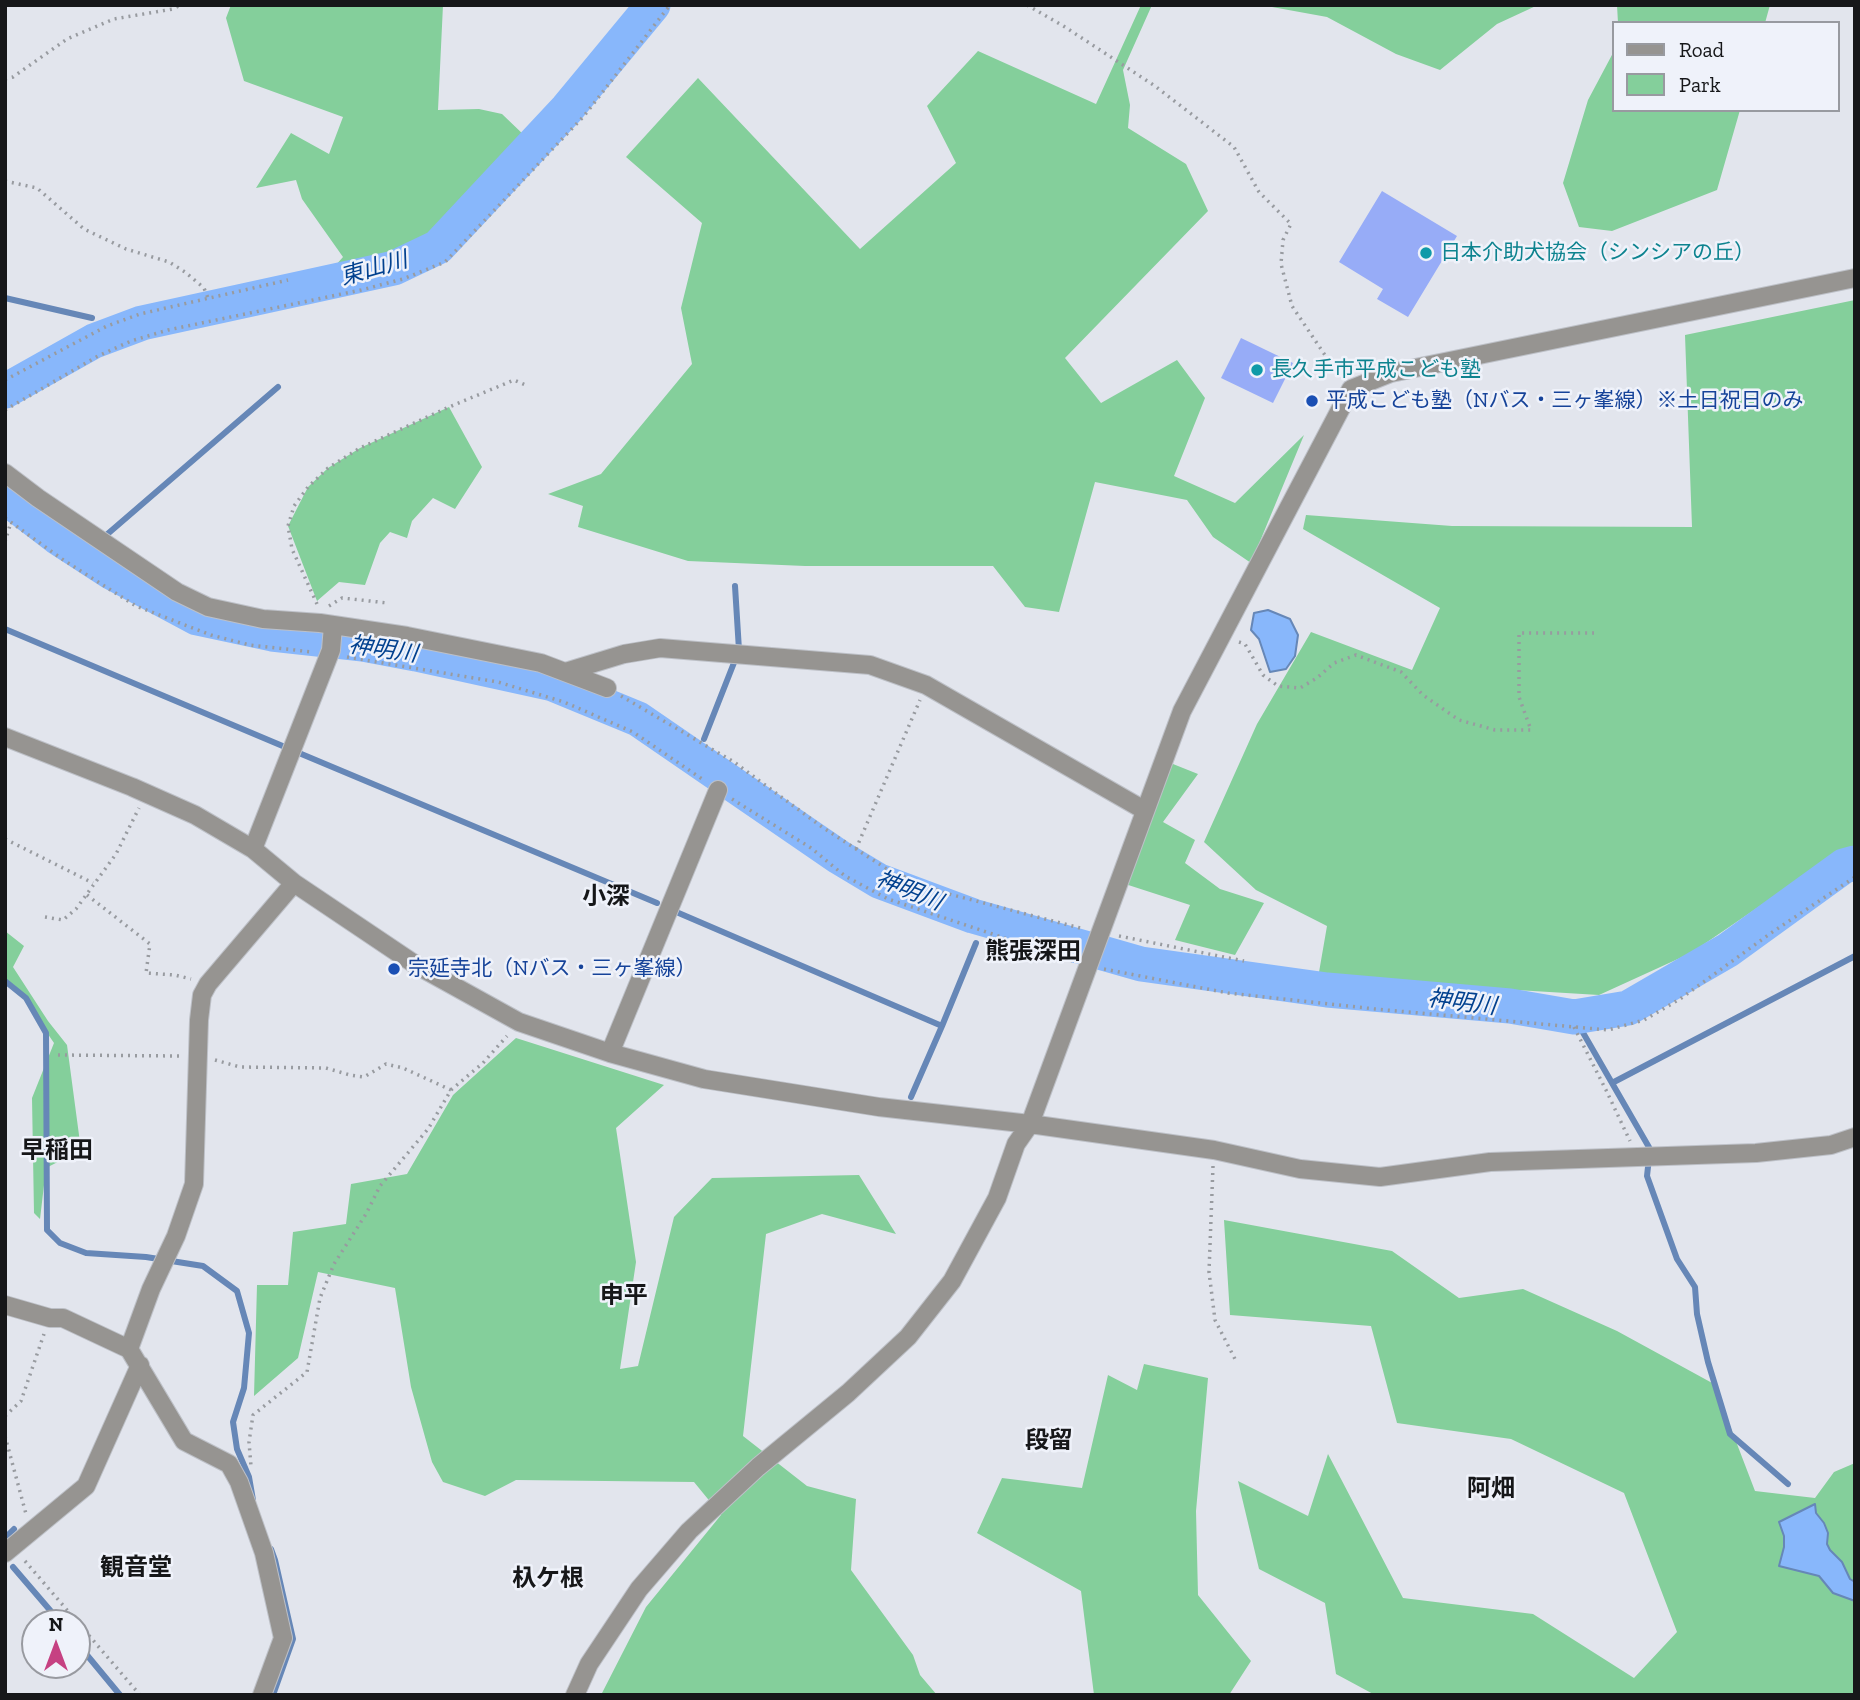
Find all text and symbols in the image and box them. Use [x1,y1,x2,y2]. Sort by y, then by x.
legend [1612,21,1839,112]
text: Road [1679,37,1724,62]
text: Park [1679,72,1721,97]
place label: 日本介助犬協会（シンシアの丘） [1440,240,1755,266]
marker: 日本介助犬協会（シンシアの丘） [1418,245,1434,261]
water label: 東山川 [337,246,411,292]
place label: 長久手市平成こども塾 [1271,357,1481,383]
marker: 長久手市平成こども塾 [1249,362,1265,378]
place label: 平成こども塾（Nバス・三ヶ峯線）※土日祝日のみ [1326,388,1803,414]
marker: 平成こども塾（Nバス・三ヶ峯線）※土日祝日のみ [1304,393,1320,409]
water label: 神明川 [347,632,419,668]
water label: 神明川 [872,865,946,917]
district label: 小深 [582,883,630,911]
district label: 熊張深田 [985,938,1081,966]
place label: 宗延寺北（Nバス・三ヶ峯線） [408,956,696,982]
marker: 宗延寺北（Nバス・三ヶ峯線） [386,961,402,977]
water label: 神明川 [1426,985,1498,1021]
district label: 早稲田 [21,1137,93,1165]
district label: 申平 [600,1282,648,1310]
district label: 段留 [1025,1427,1073,1455]
district label: 阿畑 [1467,1475,1515,1503]
district label: 観音堂 [100,1554,172,1582]
district label: 杁ケ根 [512,1565,584,1593]
north arrow [21,1609,91,1679]
text: N [49,1613,63,1636]

